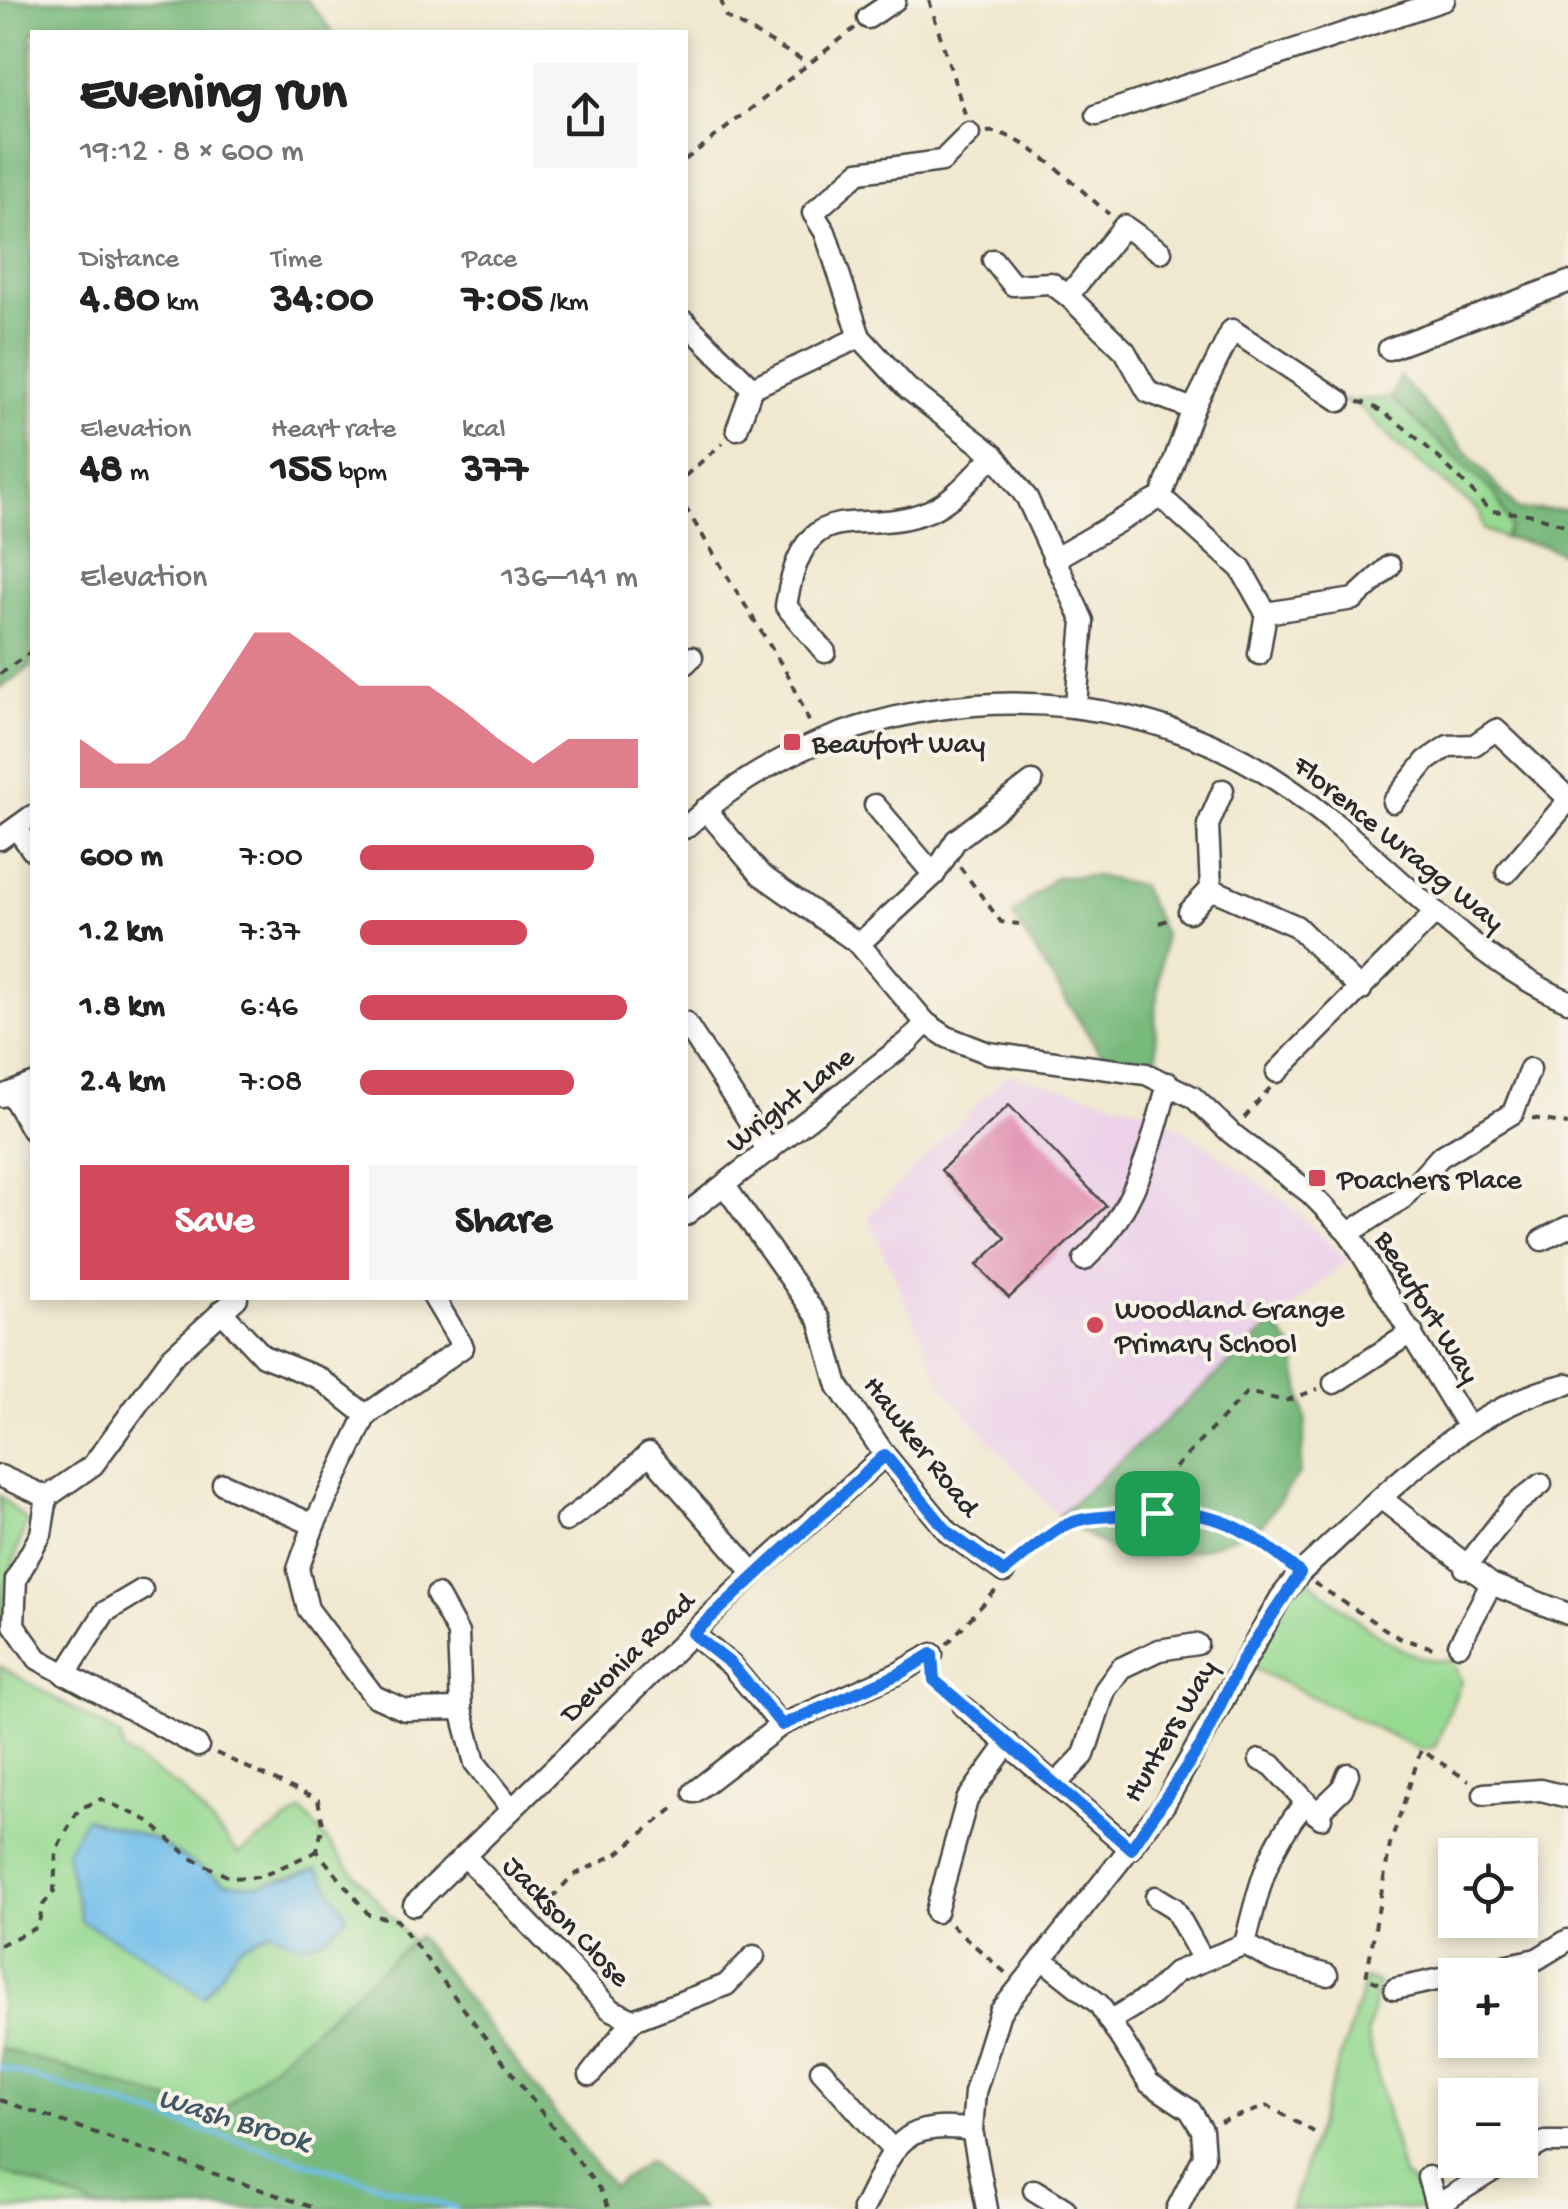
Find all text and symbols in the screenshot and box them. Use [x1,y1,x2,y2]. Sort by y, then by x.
button: share [533,63,638,168]
text: Evening run [80,64,347,128]
text: 19:12 · 8 × 600 m [80,134,304,172]
text: Distance [80,244,179,277]
text: Time [271,244,322,277]
text: Pace [462,244,517,277]
text: 4.80 [80,277,160,326]
text: 34:00 [271,277,374,326]
text: 7:05 [462,277,543,326]
text: km [160,287,199,320]
text: /km [543,287,589,320]
text: Elevation [80,414,191,447]
text: Heart rate [271,414,396,447]
text: kcal [462,414,506,447]
text: 48 [80,447,123,496]
text: 155 [271,447,332,496]
text: 377 [462,447,527,496]
text: m [123,457,149,490]
text: bpm [332,457,387,490]
text: Elevation [80,560,207,598]
text: 136–141 m [501,560,638,598]
place label: Beaufort Way [811,729,985,764]
marker: Beaufort Way [781,731,803,753]
street label: Florence Wragg Way [1284,749,1510,942]
text: 600 m [80,839,163,877]
text: 7:00 [240,839,303,877]
text: 1.2 km [80,914,163,952]
text: 7:37 [240,914,300,952]
text: 1.8 km [80,989,165,1027]
text: 6:46 [240,989,298,1027]
street label: Wright Lane [721,1040,863,1162]
text: 2.4 km [80,1064,165,1102]
text: 7:08 [240,1064,302,1102]
button: Save [80,1165,349,1280]
button: Share [369,1165,638,1280]
place label: Poachers Place [1336,1165,1522,1200]
marker: Poachers Place [1306,1167,1328,1189]
street label: Beaufort Way [1364,1225,1486,1391]
place label: Woodland Grange Primary School [1114,1295,1345,1364]
marker: Woodland Grange Primary School [1084,1314,1106,1336]
street label: Hawker Road [854,1370,987,1527]
pin [1115,1471,1200,1556]
icon: arrive [1130,1486,1185,1541]
street label: Devonia Road [553,1585,706,1734]
street label: Hunters Way [1117,1655,1227,1810]
map controls [1438,1838,1538,2178]
button: locate [1438,1838,1538,1938]
street label: Jackson Close [493,1850,636,1996]
button: + [1438,1958,1538,2058]
button: − [1438,2078,1538,2178]
water label: Wash Brook [153,2081,317,2164]

